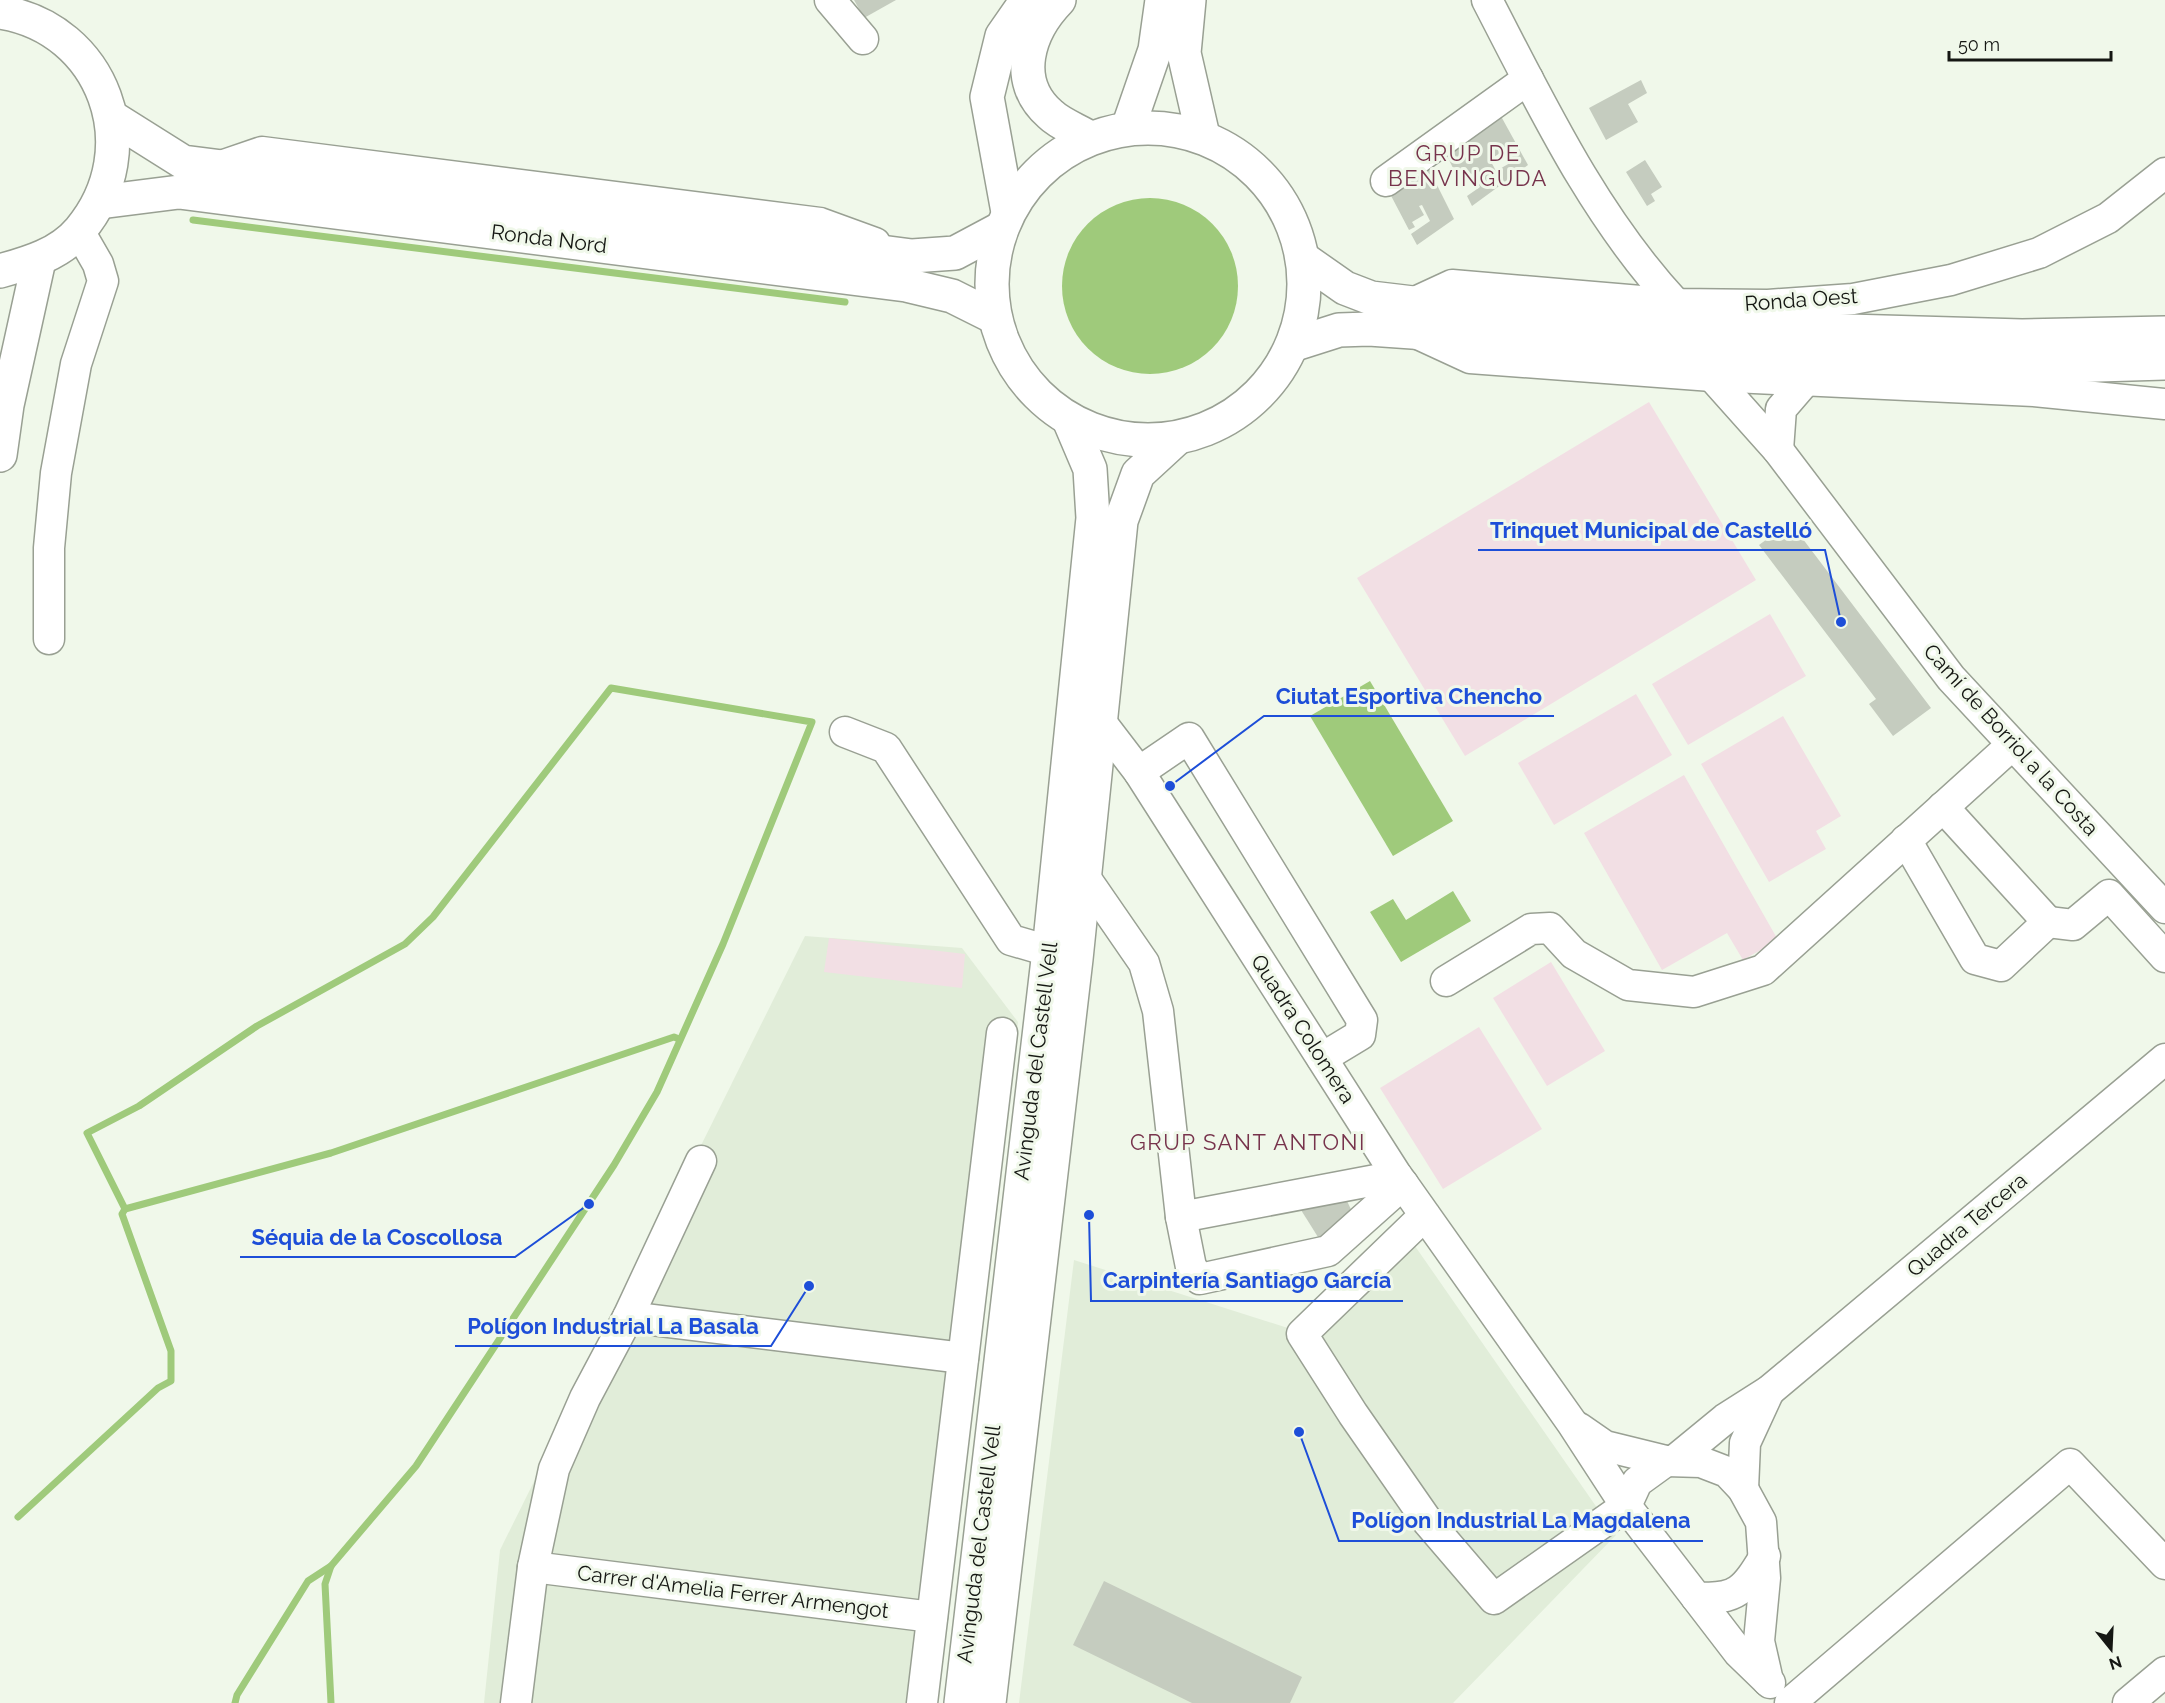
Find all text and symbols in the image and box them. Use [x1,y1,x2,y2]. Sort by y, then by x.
scale bar [1949,24,2111,62]
text: 50 m [1958,34,2000,55]
district label: GRUP DE BENVINGUDA [1388,140,1548,191]
street label: Ronda Nord [490,219,608,258]
street label: Ronda Oest [1744,283,1858,316]
callout: Trinquet Municipal de Castelló [1478,510,1825,550]
text: Trinquet Municipal de Castelló [1490,517,1812,543]
street label: Camí de Borriol a la Costa [1919,639,2104,841]
callout: Ciutat Esportiva Chencho [1264,676,1554,716]
text: Ciutat Esportiva Chencho [1276,683,1542,709]
street label: Avinguda del Castell Vell [1008,940,1063,1181]
street label: Quadra Colomera [1246,950,1361,1108]
district label: GRUP SANT ANTONI [1130,1129,1366,1155]
street label: Quadra Tercera [1902,1167,2032,1282]
callout: Séquia de la Coscollosa [240,1217,515,1257]
text: Séquia de la Coscollosa [252,1224,502,1250]
callout: Carpintería Santiago García [1091,1261,1403,1301]
text: Carpintería Santiago García [1103,1267,1391,1293]
callout: Polígon Industrial La Basala [455,1306,771,1346]
text: Polígon Industrial La Basala [467,1313,759,1339]
street label: Avinguda del Castell Vell [951,1423,1006,1664]
callout: Polígon Industrial La Magdalena [1339,1501,1703,1541]
text: Polígon Industrial La Magdalena [1351,1507,1691,1533]
street label: Carrer d'Amelia Ferrer Armengot [576,1560,890,1623]
north arrow [2081,1619,2141,1679]
text: N [2107,1652,2124,1674]

